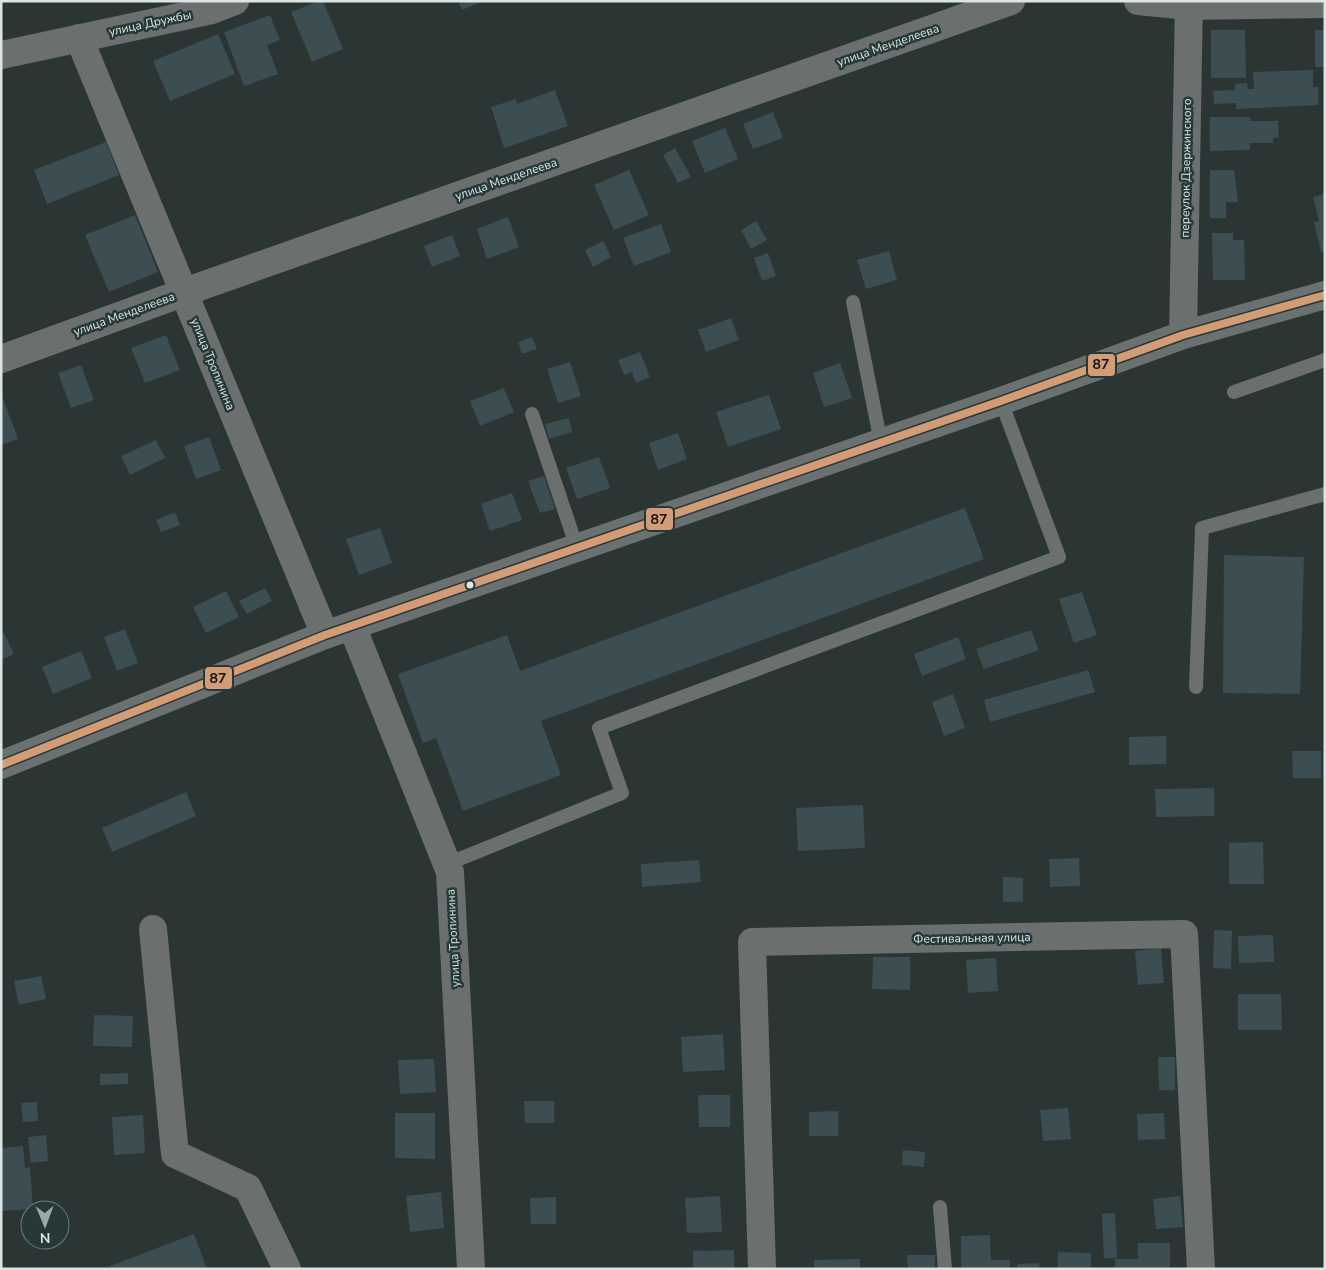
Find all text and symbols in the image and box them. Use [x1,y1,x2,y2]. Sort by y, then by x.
street label: улица Дружбы [107,6,193,40]
street label: улица Менделеева [835,20,941,70]
street label: переулок Дзержинского [1177,98,1195,238]
street label: улица Менделеева [453,154,559,204]
street label: улица Менделеева [71,288,177,340]
street label: улица Тропинина [187,315,239,413]
line badge: 87 [1087,353,1116,377]
text: 87 [1093,355,1109,374]
line badge: 87 [645,507,674,531]
text: 87 [651,510,667,529]
unlabelled marker [465,580,475,590]
line badge: 87 [204,666,233,690]
text: 87 [210,669,226,688]
street label: улица Тропинина [442,888,464,988]
street label: Фестивальная улица [913,929,1031,947]
north arrow [20,1200,70,1250]
text: N [40,1228,51,1247]

